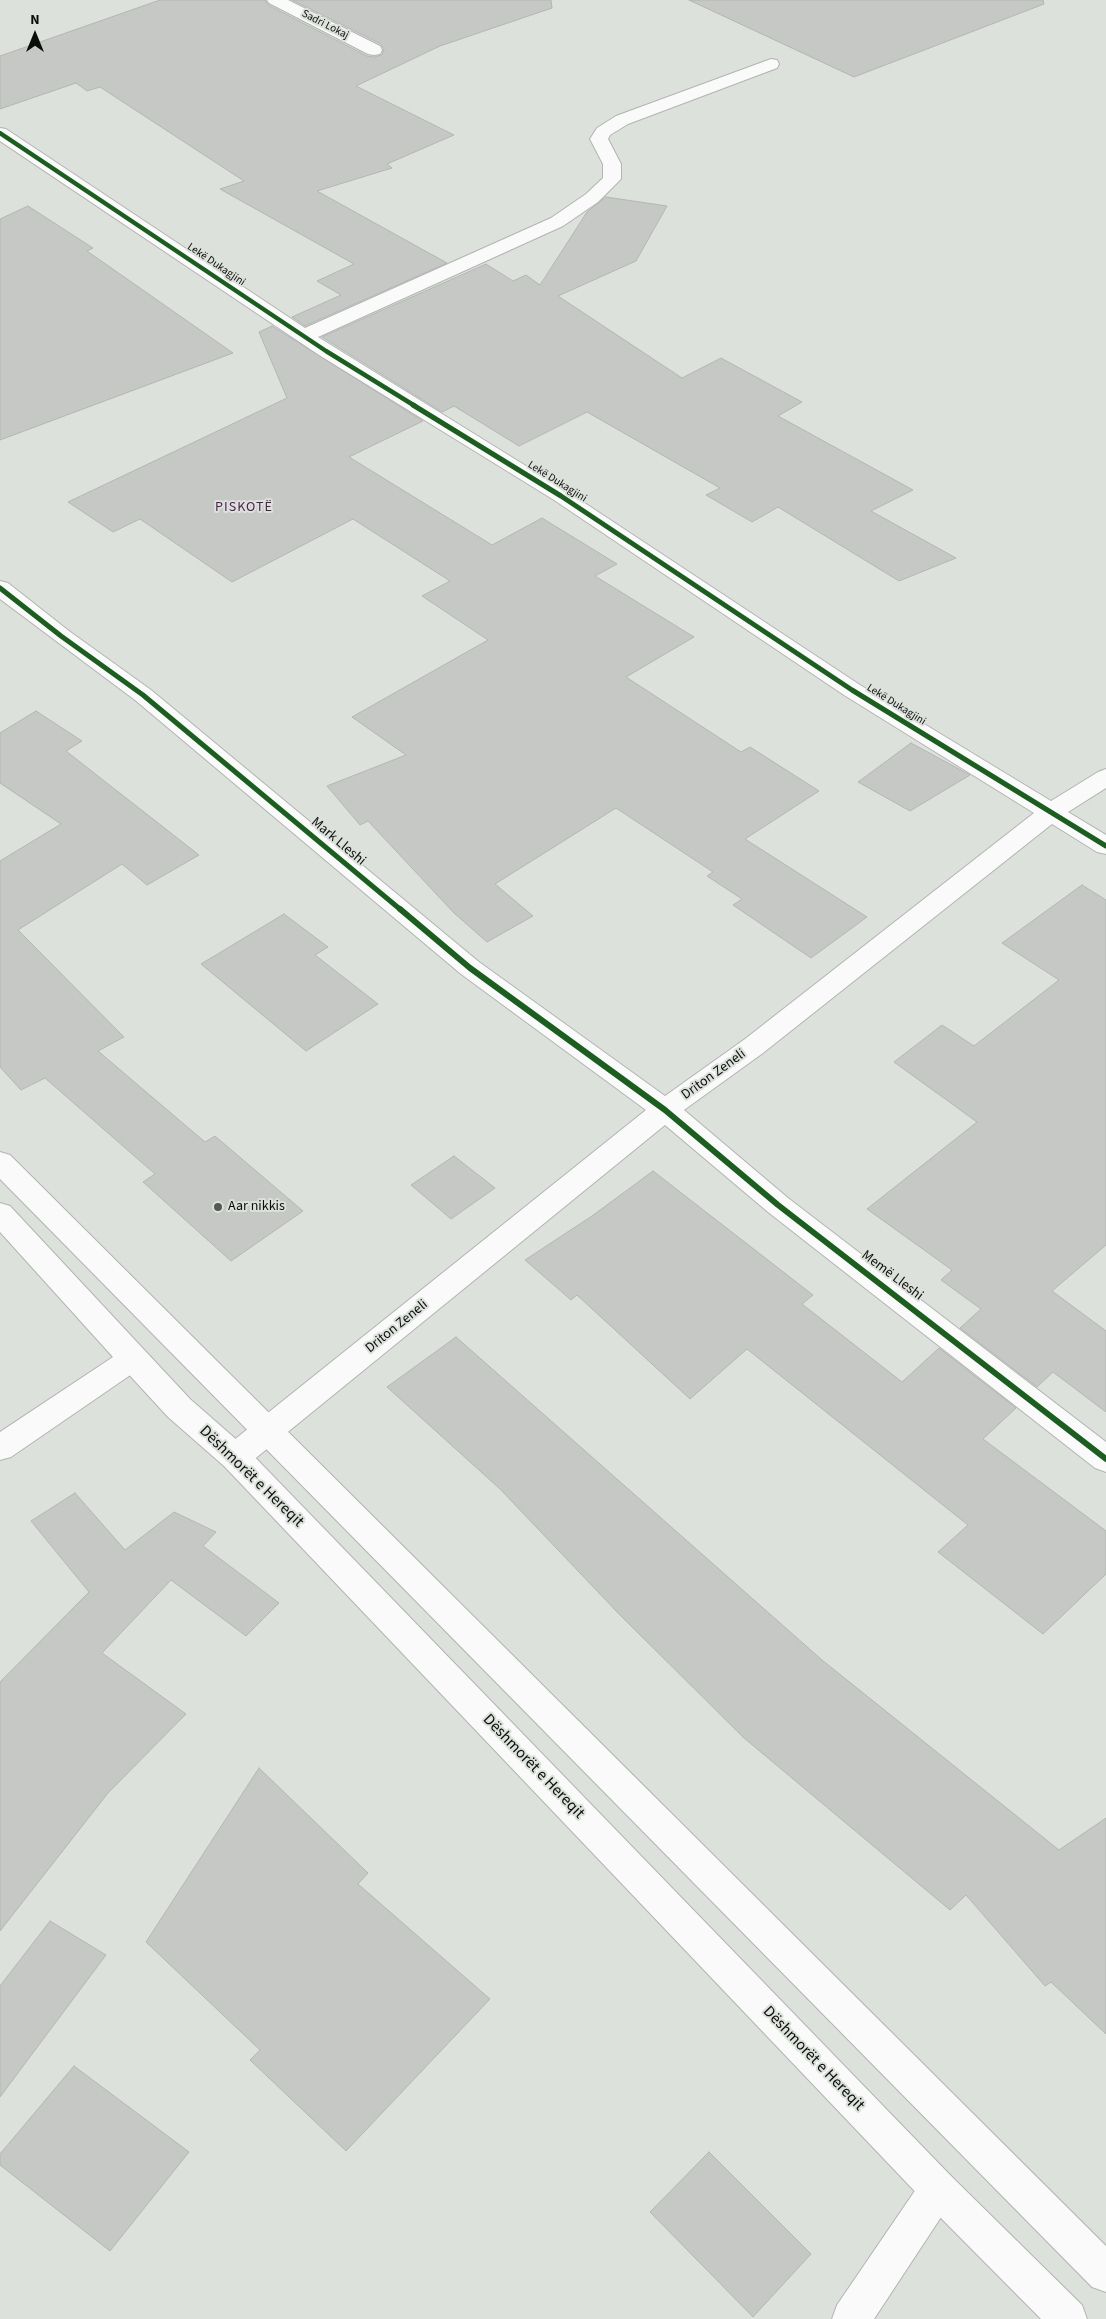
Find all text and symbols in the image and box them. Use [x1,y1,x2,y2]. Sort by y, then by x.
street label: Sadri Lokaj [299,8,351,42]
north arrow [10,10,60,60]
text: N [30,10,40,30]
street label: Lekë Dukagjini [184,241,248,289]
street label: Lekë Dukagjini [525,459,589,505]
district label: PISKOTË [214,500,274,516]
street label: Lekë Dukagjini [864,682,928,728]
street label: Mark Lleshi [307,814,369,870]
street label: Driton Zeneli [679,1046,749,1104]
place label: Aar nikkis [228,1199,285,1215]
marker: Aar nikkis [212,1201,224,1213]
street label: Memë Lleshi [858,1247,926,1305]
street label: Driton Zeneli [362,1297,432,1357]
street label: Dëshmorët e Hereqit [195,1422,307,1532]
street label: Dëshmorët e Hereqit [478,1711,588,1823]
street label: Dëshmorët e Hereqit [758,2003,868,2115]

